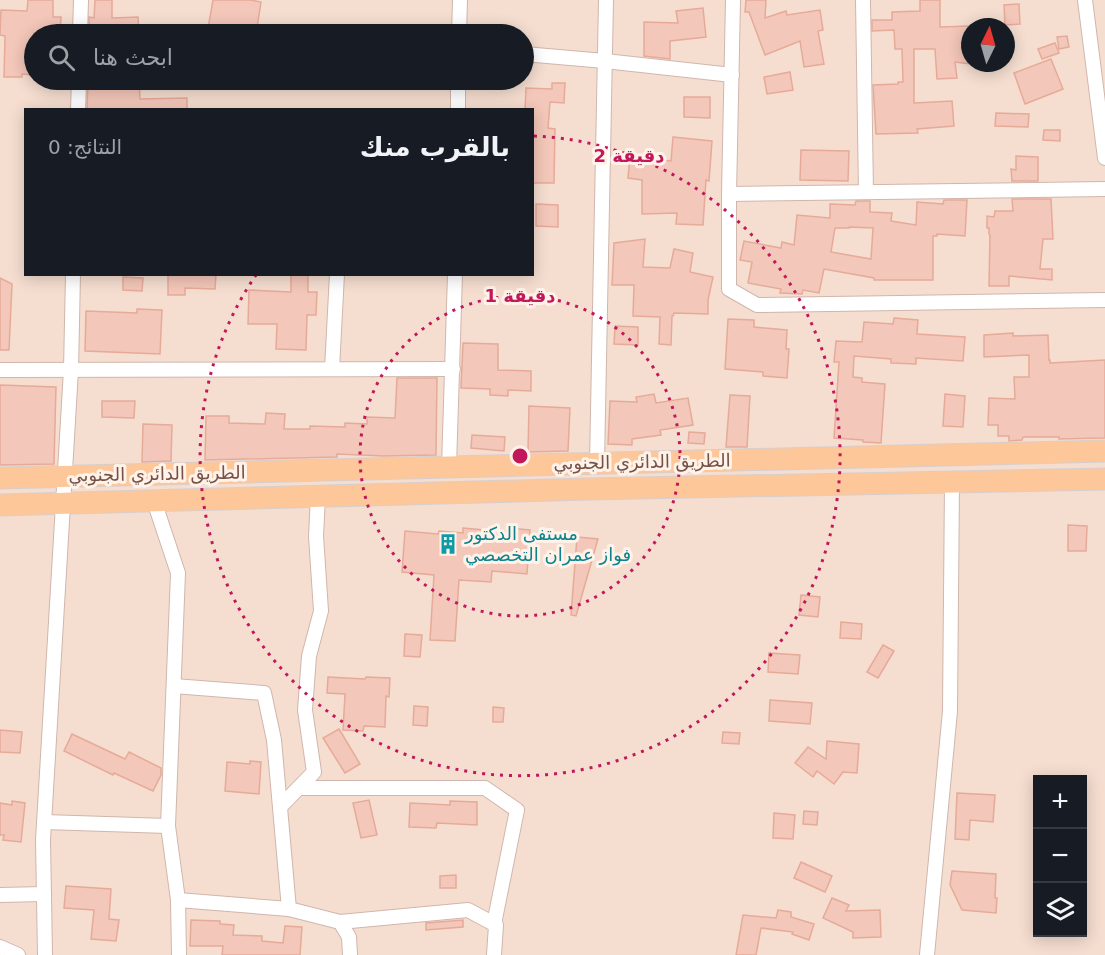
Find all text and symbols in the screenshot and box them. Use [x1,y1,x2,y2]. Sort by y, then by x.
north arrow [961,18,1015,72]
search box [24,24,534,90]
icon: search [45,41,78,74]
text: ابحث هنا [93,45,173,70]
text: بالقرب منك [360,132,510,162]
text: النتائج: 0 [48,135,122,159]
text: 2 دقيقة [593,145,665,166]
text: 1 دقيقة [484,285,556,306]
centre of rings [510,446,530,466]
street label: الطريق الدائري الجنوبي [553,449,731,475]
street label: الطريق الدائري الجنوبي [68,461,246,487]
place label: مستفى الدكتور فواز عمران التخصصي [464,523,631,566]
building icon: مستفى الدكتور فواز عمران التخصصي [436,532,460,556]
map controls [1033,775,1087,937]
button: + [1033,775,1087,829]
button: − [1033,829,1087,883]
button: layers [1033,883,1087,937]

